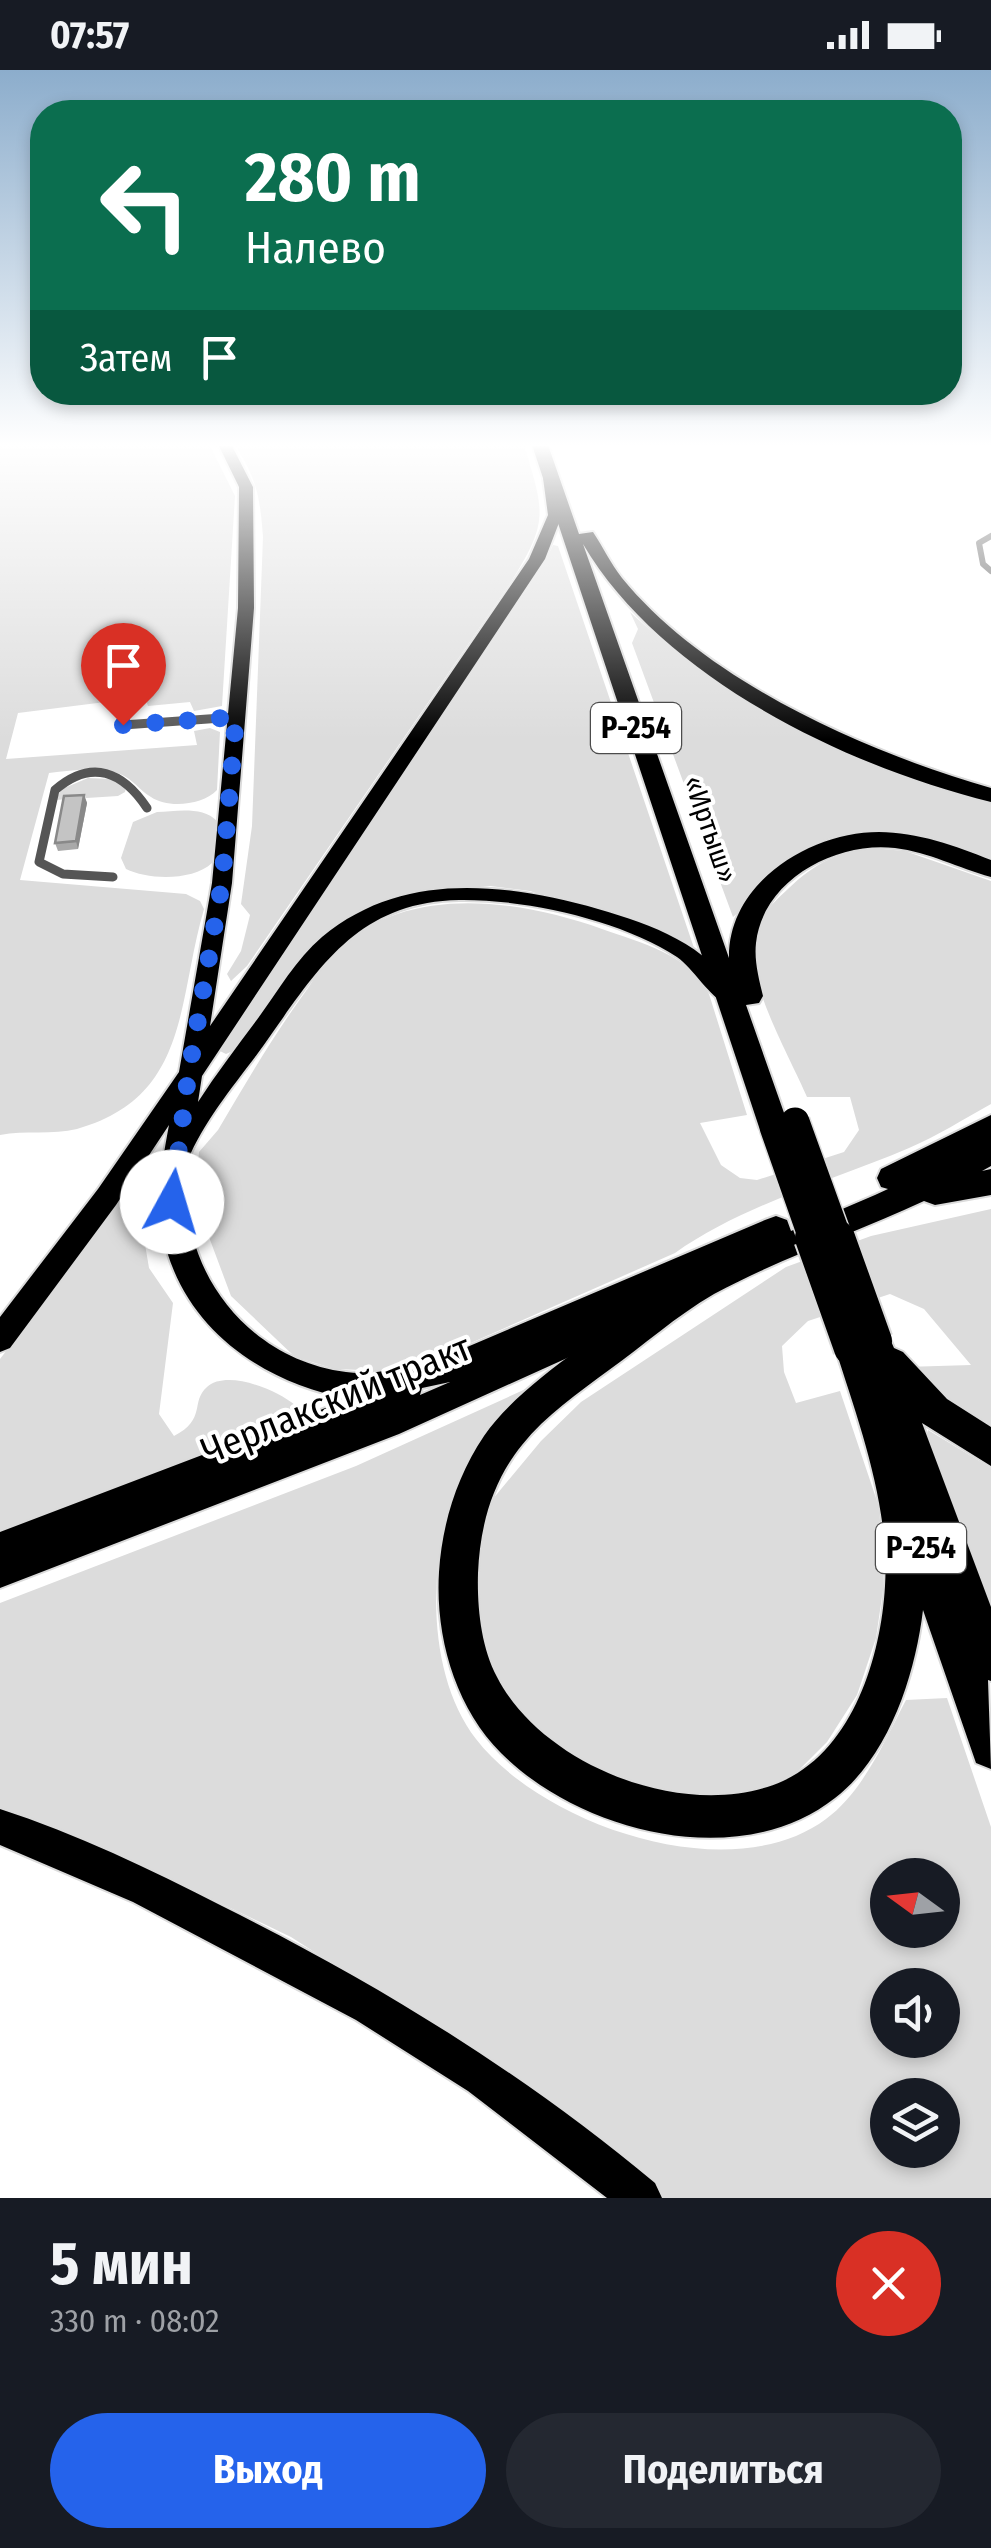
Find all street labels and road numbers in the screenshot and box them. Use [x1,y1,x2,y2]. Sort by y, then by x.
road number: Р-254 [591,703,681,753]
street label: «Иртыш» [677,771,744,887]
street label: Черлакский тракт [195,1324,478,1474]
road number: Р-254 [876,1523,966,1573]

